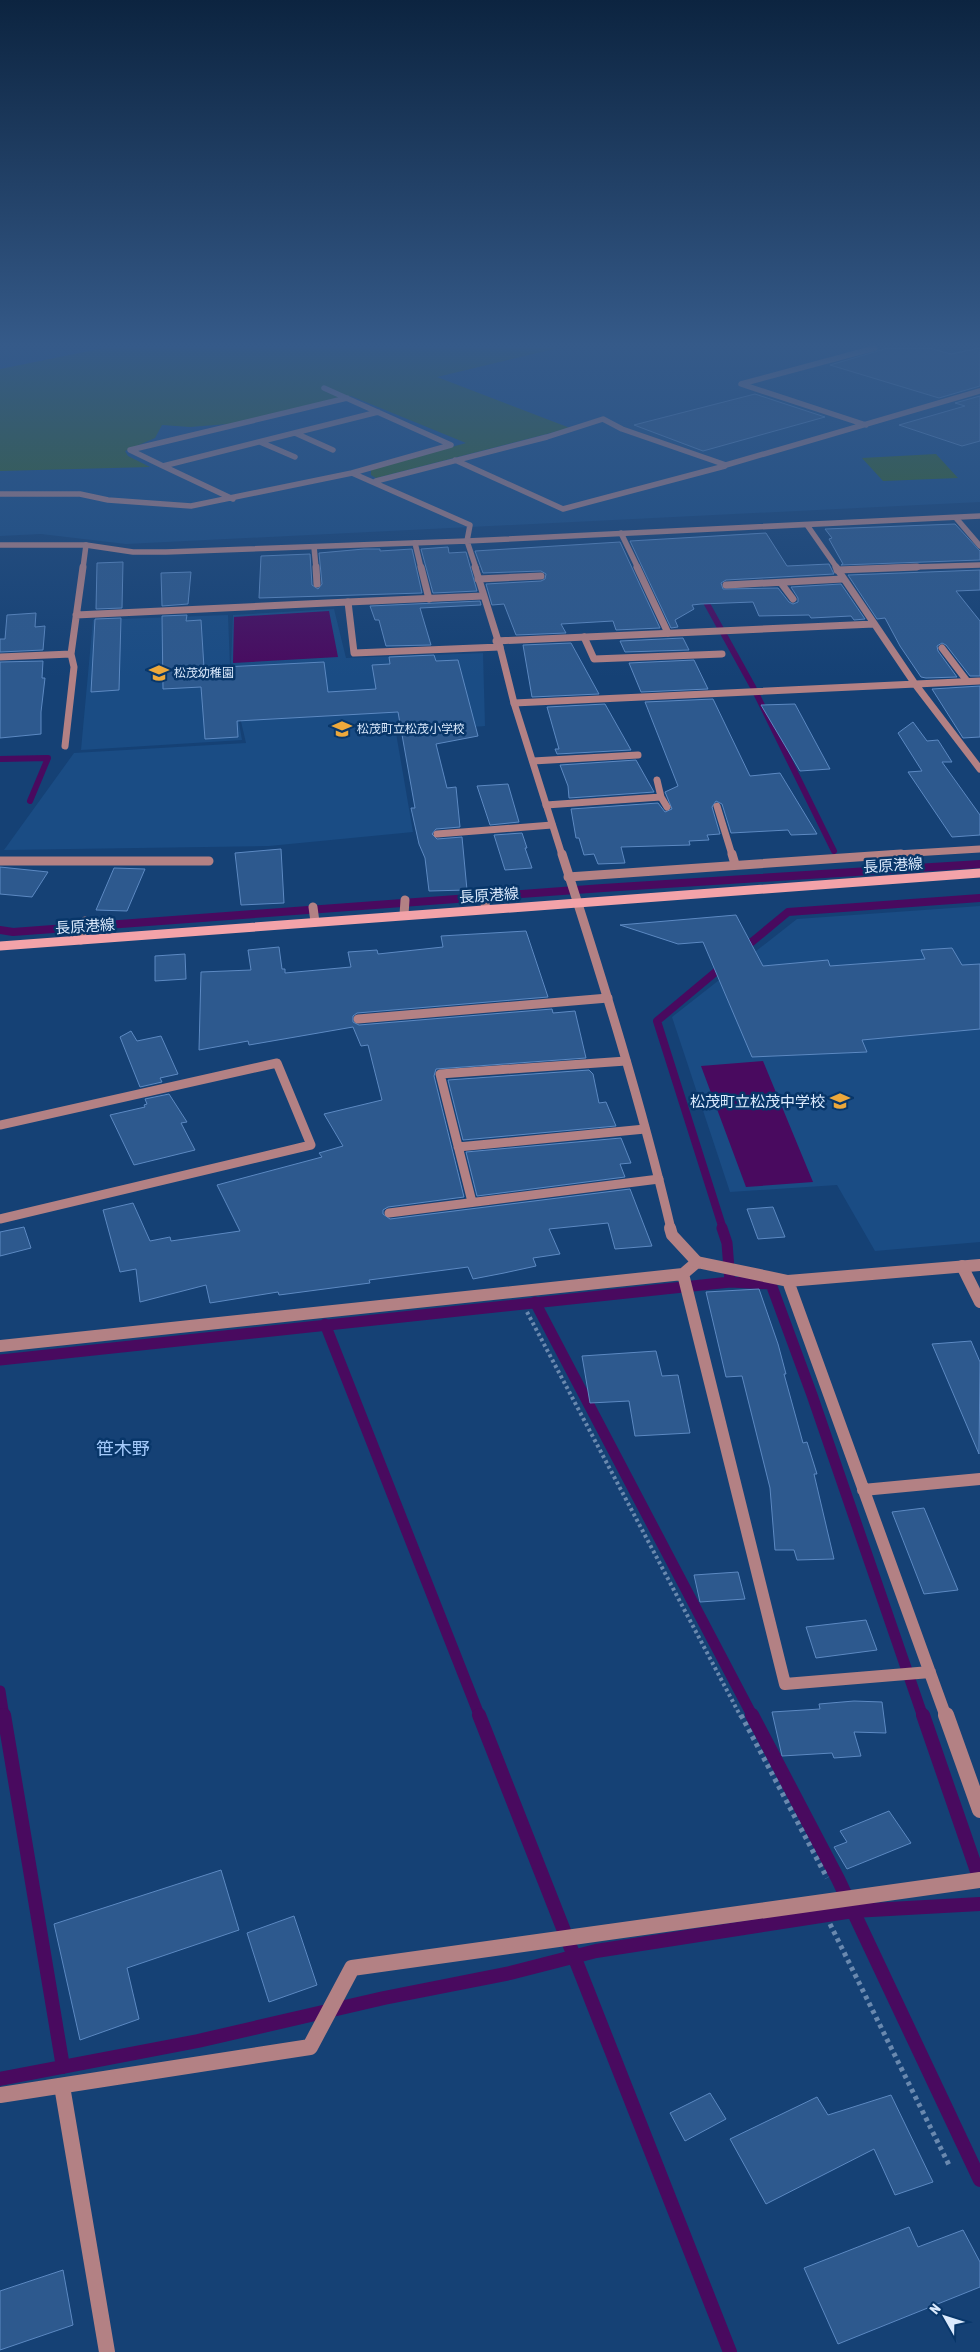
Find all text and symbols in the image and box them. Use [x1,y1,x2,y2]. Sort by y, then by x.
school or university icon: 松茂幼稚園 [148,662,170,684]
place label: 松茂幼稚園 [174,666,234,680]
school or university icon: 松茂町立松茂小学校 [331,718,353,740]
place label: 松茂町立松茂小学校 [357,722,465,736]
street label: 長原港線 [862,854,924,876]
street label: 長原港線 [458,884,520,906]
street label: 長原港線 [54,915,116,937]
school or university icon: 松茂町立松茂中学校 [829,1090,851,1112]
place label: 松茂町立松茂中学校 [690,1093,825,1110]
district label: 笹木野 [96,1438,150,1459]
north arrow [920,2292,970,2342]
text: N [926,2301,944,2317]

